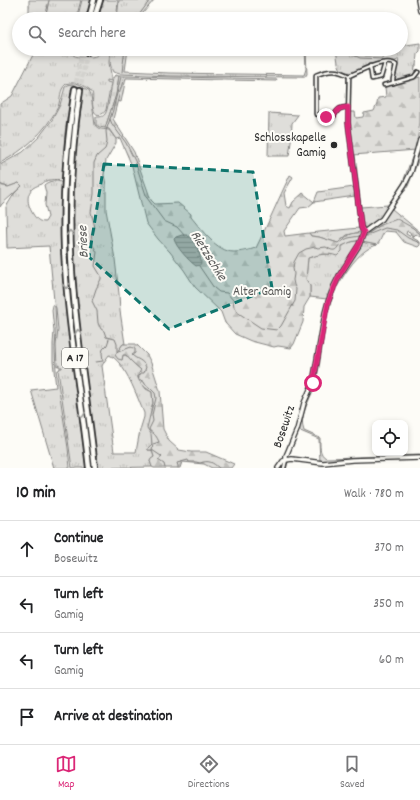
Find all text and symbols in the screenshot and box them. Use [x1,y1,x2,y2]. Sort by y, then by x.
search box [12,12,408,56]
icon: search [26,23,48,45]
text: Search here [58,23,126,45]
route end [317,108,335,126]
place label: Schlosskapelle Gamig [254,129,326,163]
marker: Schlosskapelle Gamig [329,140,339,150]
water label: Briese [73,224,95,259]
water label: Rietzschke [185,227,232,286]
one-way arrow [66,230,74,236]
one-way arrow [62,283,71,289]
park label: Alter Gamig [233,283,291,302]
one-way arrow [73,329,82,335]
road number: A 17 [62,348,88,368]
route start [304,374,322,392]
street label: Bosewitz [269,403,301,451]
one-way arrow [77,412,86,418]
map controls [372,420,408,456]
button: locate [372,420,408,456]
text: 10 min [16,482,56,506]
text: Walk · 780 m [344,485,404,504]
text: Continue [54,528,103,550]
icon: ahead [16,538,38,560]
text: 370 m [374,539,404,558]
text: Bosewitz [54,550,98,569]
text: Turn left [54,584,103,606]
icon: left [16,594,38,616]
text: 350 m [373,595,404,614]
text: Gamig [54,606,84,625]
text: Turn left [54,640,103,662]
icon: left [16,650,38,672]
text: 60 m [379,651,404,670]
text: Gamig [54,662,84,681]
icon: arrive [16,706,38,728]
text: Arrive at destination [54,706,172,728]
tab: Map [55,753,77,793]
tab: Directions [188,753,230,793]
tab: Saved [340,753,365,793]

